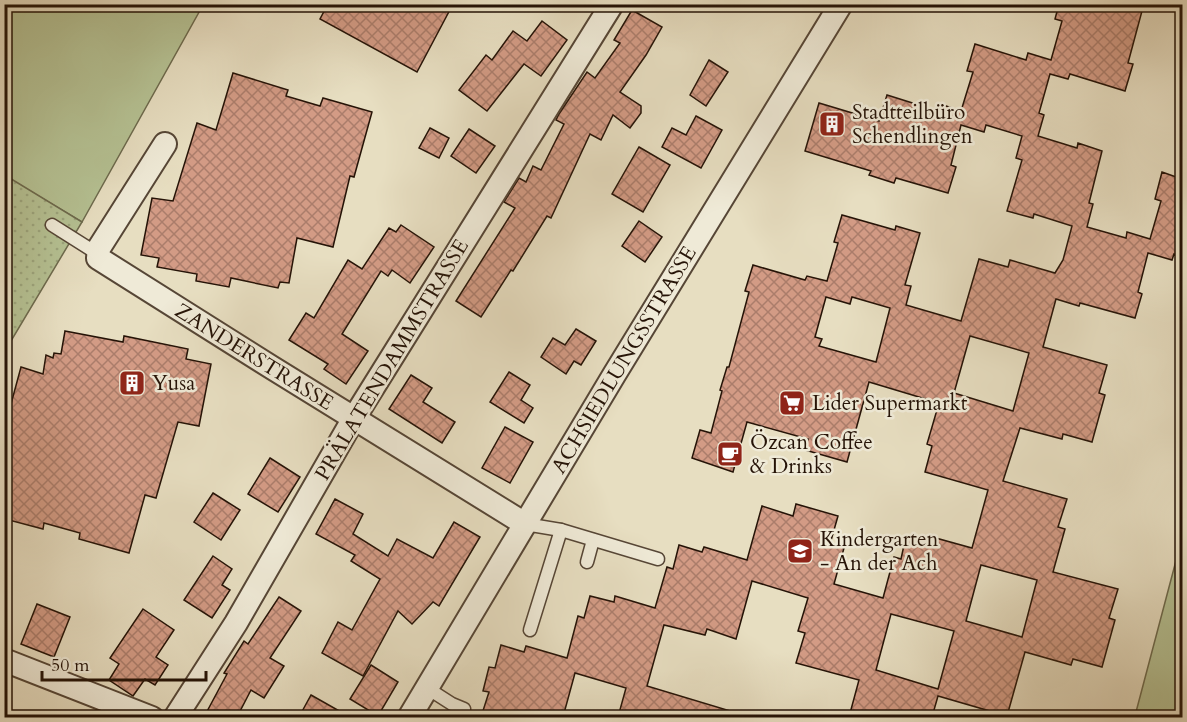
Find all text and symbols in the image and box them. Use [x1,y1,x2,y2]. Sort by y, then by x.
place label: Stadtteilbüro Schendlingen [852,98,973,151]
building icon: Stadtteilbüro Schendlingen [817,109,847,139]
street label: PRÄLATENDAMMSTRASSE [308,234,476,486]
street label: ACHSIEDLUNGSSTRASSE [544,241,704,479]
street label: ZANDERSTRASSE [169,297,339,417]
building icon: Yusa [117,368,147,398]
place label: Yusa [152,369,195,398]
supermarket icon: Lider Supermarkt [777,388,807,418]
place label: Lider Supermarkt [812,389,968,418]
place label: Özcan Coffee & Drinks [750,428,873,481]
cafe icon: Özcan Coffee & Drinks [715,439,745,469]
place label: Kindergarten - An der Ach [820,525,939,578]
school or university icon: Kindergarten - An der Ach [785,536,815,566]
scale bar [42,644,206,682]
text: 50 m [51,653,90,678]

